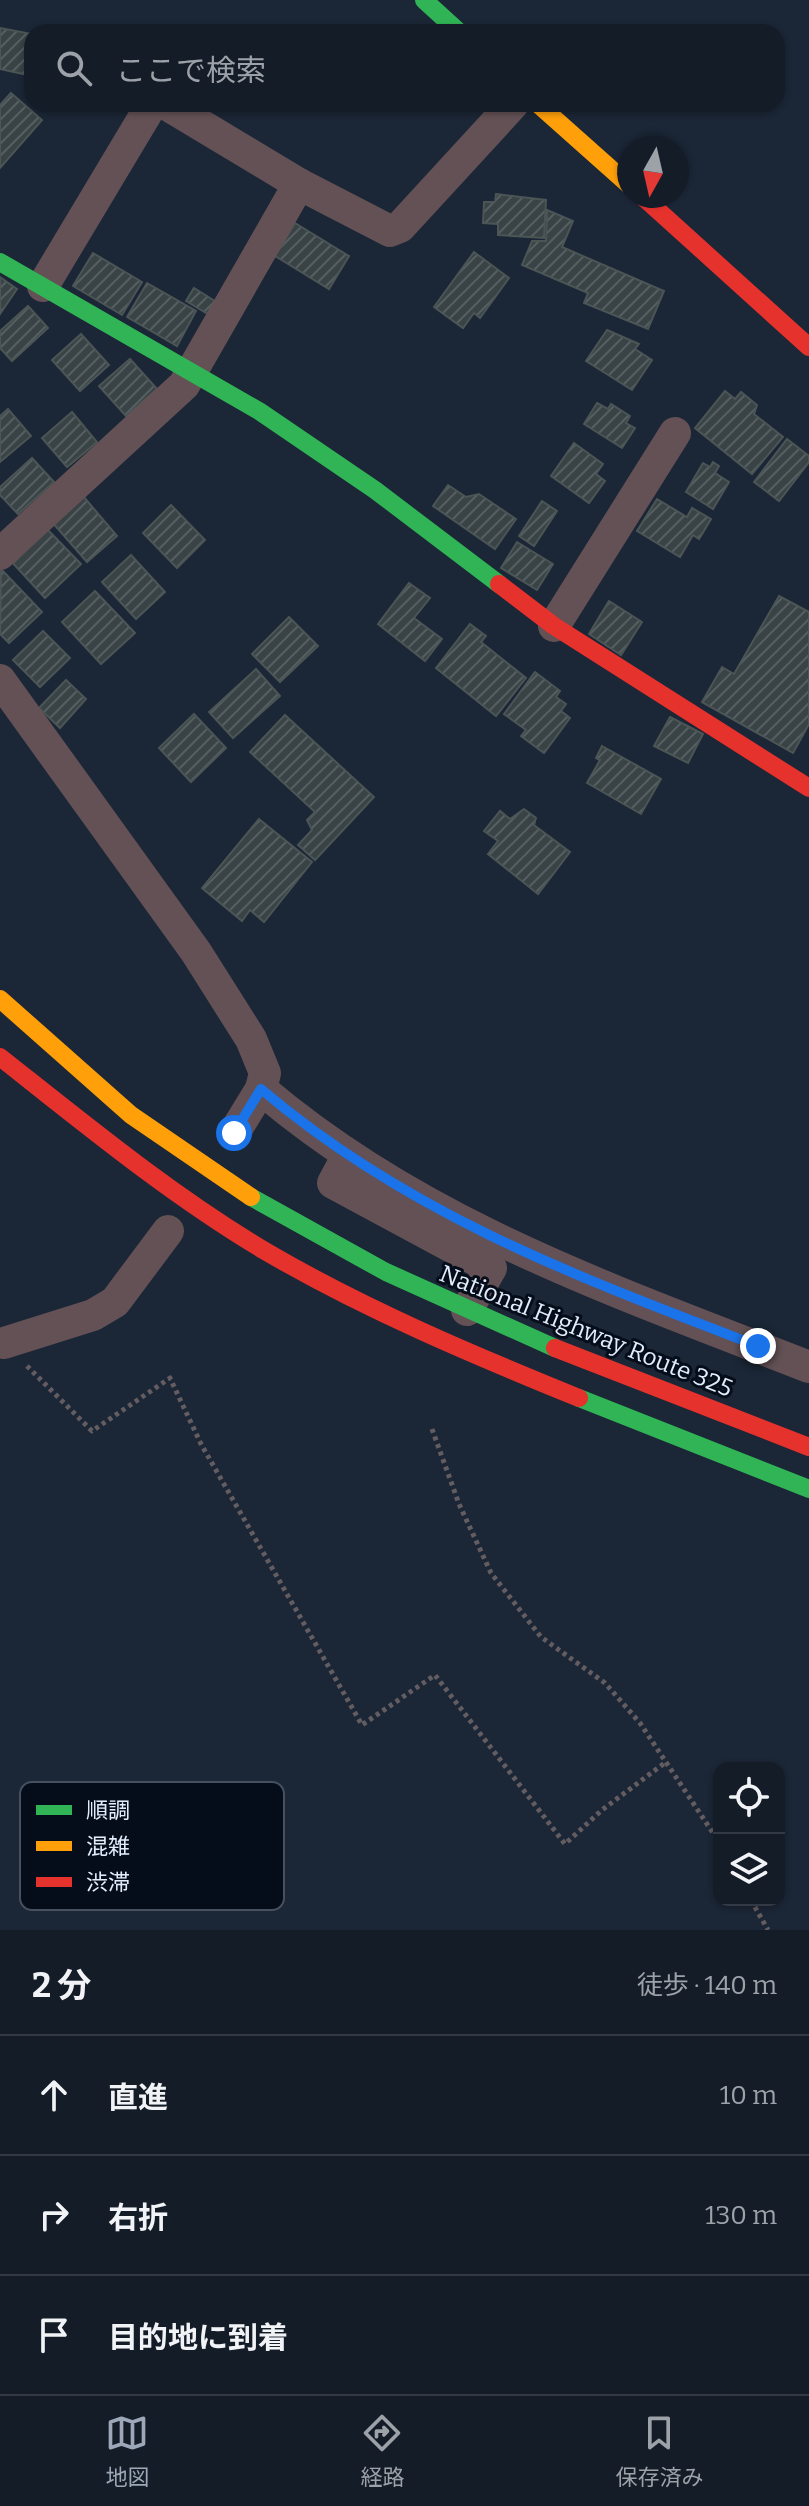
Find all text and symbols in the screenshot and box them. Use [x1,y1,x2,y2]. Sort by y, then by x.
search box [24,24,785,112]
icon: search [52,46,96,90]
text: ここで検索 [116,53,266,89]
north arrow [617,136,689,208]
route start [216,1115,252,1151]
street label: National Highway Route 325 [435,1259,737,1403]
route end [740,1328,776,1364]
map controls [713,1762,785,1906]
button: locate [713,1762,785,1834]
legend [20,1782,284,1910]
text: 順調 [86,1797,130,1824]
text: 混雑 [86,1833,130,1860]
button: layers [713,1834,785,1906]
text: 渋滞 [86,1869,130,1896]
text: 2 分 [32,1965,91,2006]
text: 徒歩 · 140 m [637,1970,777,2001]
icon: ahead [32,2073,76,2117]
text: 直進 [108,2080,168,2116]
text: 10 m [720,2080,777,2111]
icon: right [32,2193,76,2237]
text: 右折 [108,2200,168,2236]
text: 130 m [705,2200,777,2231]
icon: arrive [32,2313,76,2357]
text: 目的地に到着 [108,2320,288,2356]
tab: 地図 [105,2411,150,2491]
tab: 経路 [360,2411,405,2491]
tab: 保存済み [615,2411,704,2491]

